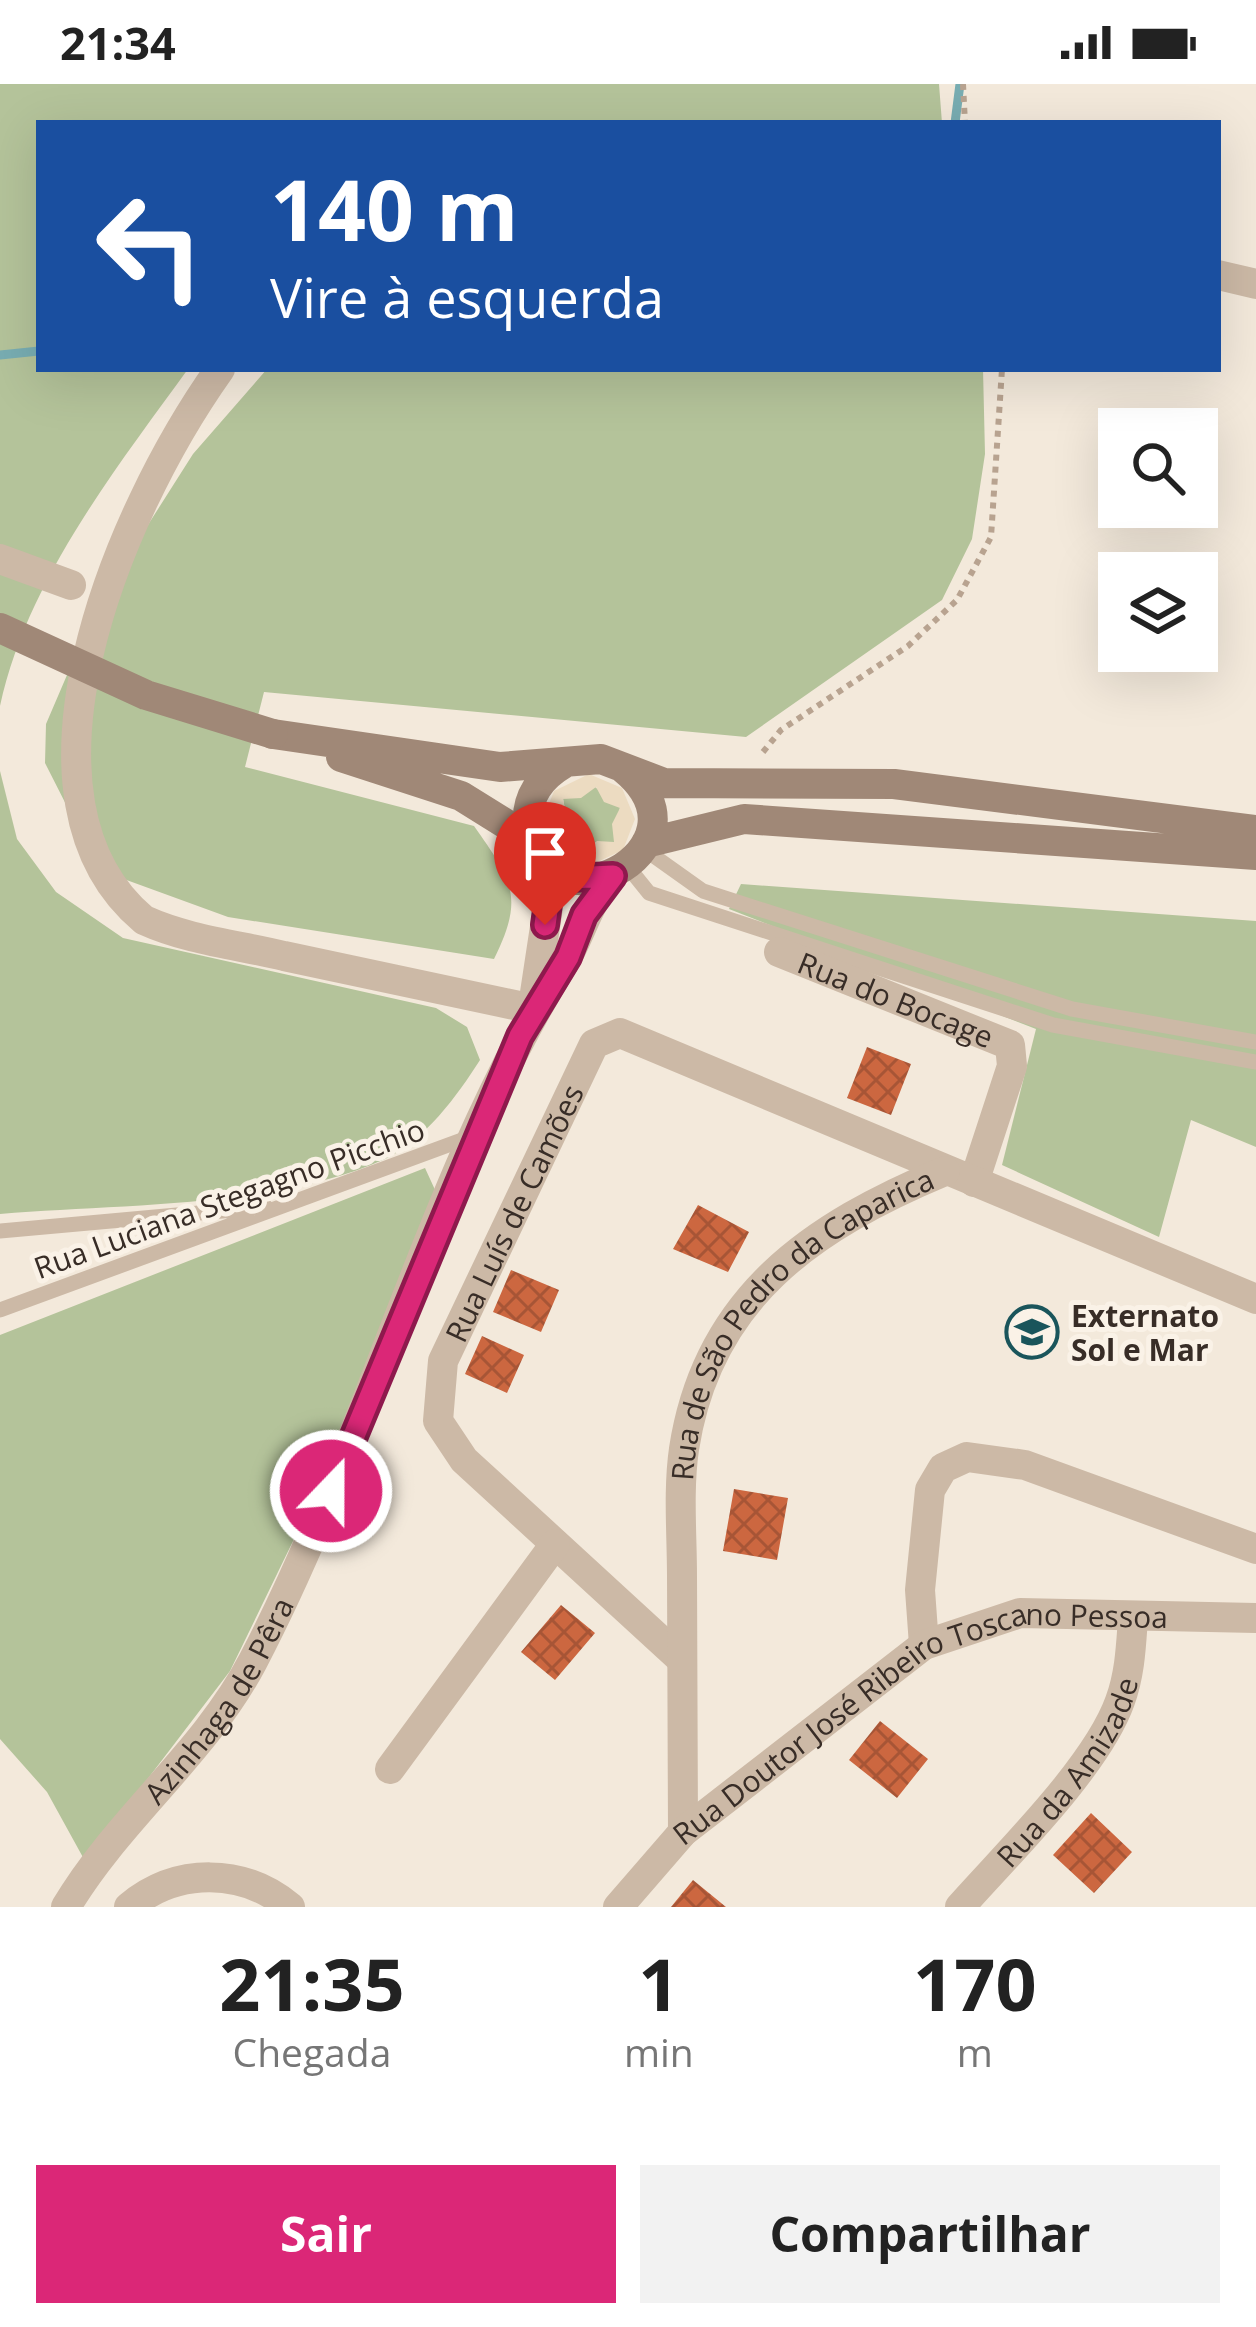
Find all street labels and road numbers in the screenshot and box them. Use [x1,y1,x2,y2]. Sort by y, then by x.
street label: Rua do Bocage [792,941,1000,1057]
street label: Rua Luís de Camões [435,1077,592,1348]
street label: Rua Luciana Stegagno Picchio [28,1108,430,1288]
street label: Rua de São Pedro da Caparica [661,1158,940,1482]
street label: Azinhaga de Pêra [134,1590,302,1812]
street label: Rua Doutor José Ribeiro Toscano Pessoa [664,1592,1168,1854]
street label: Rua da Amizade [986,1673,1147,1875]

